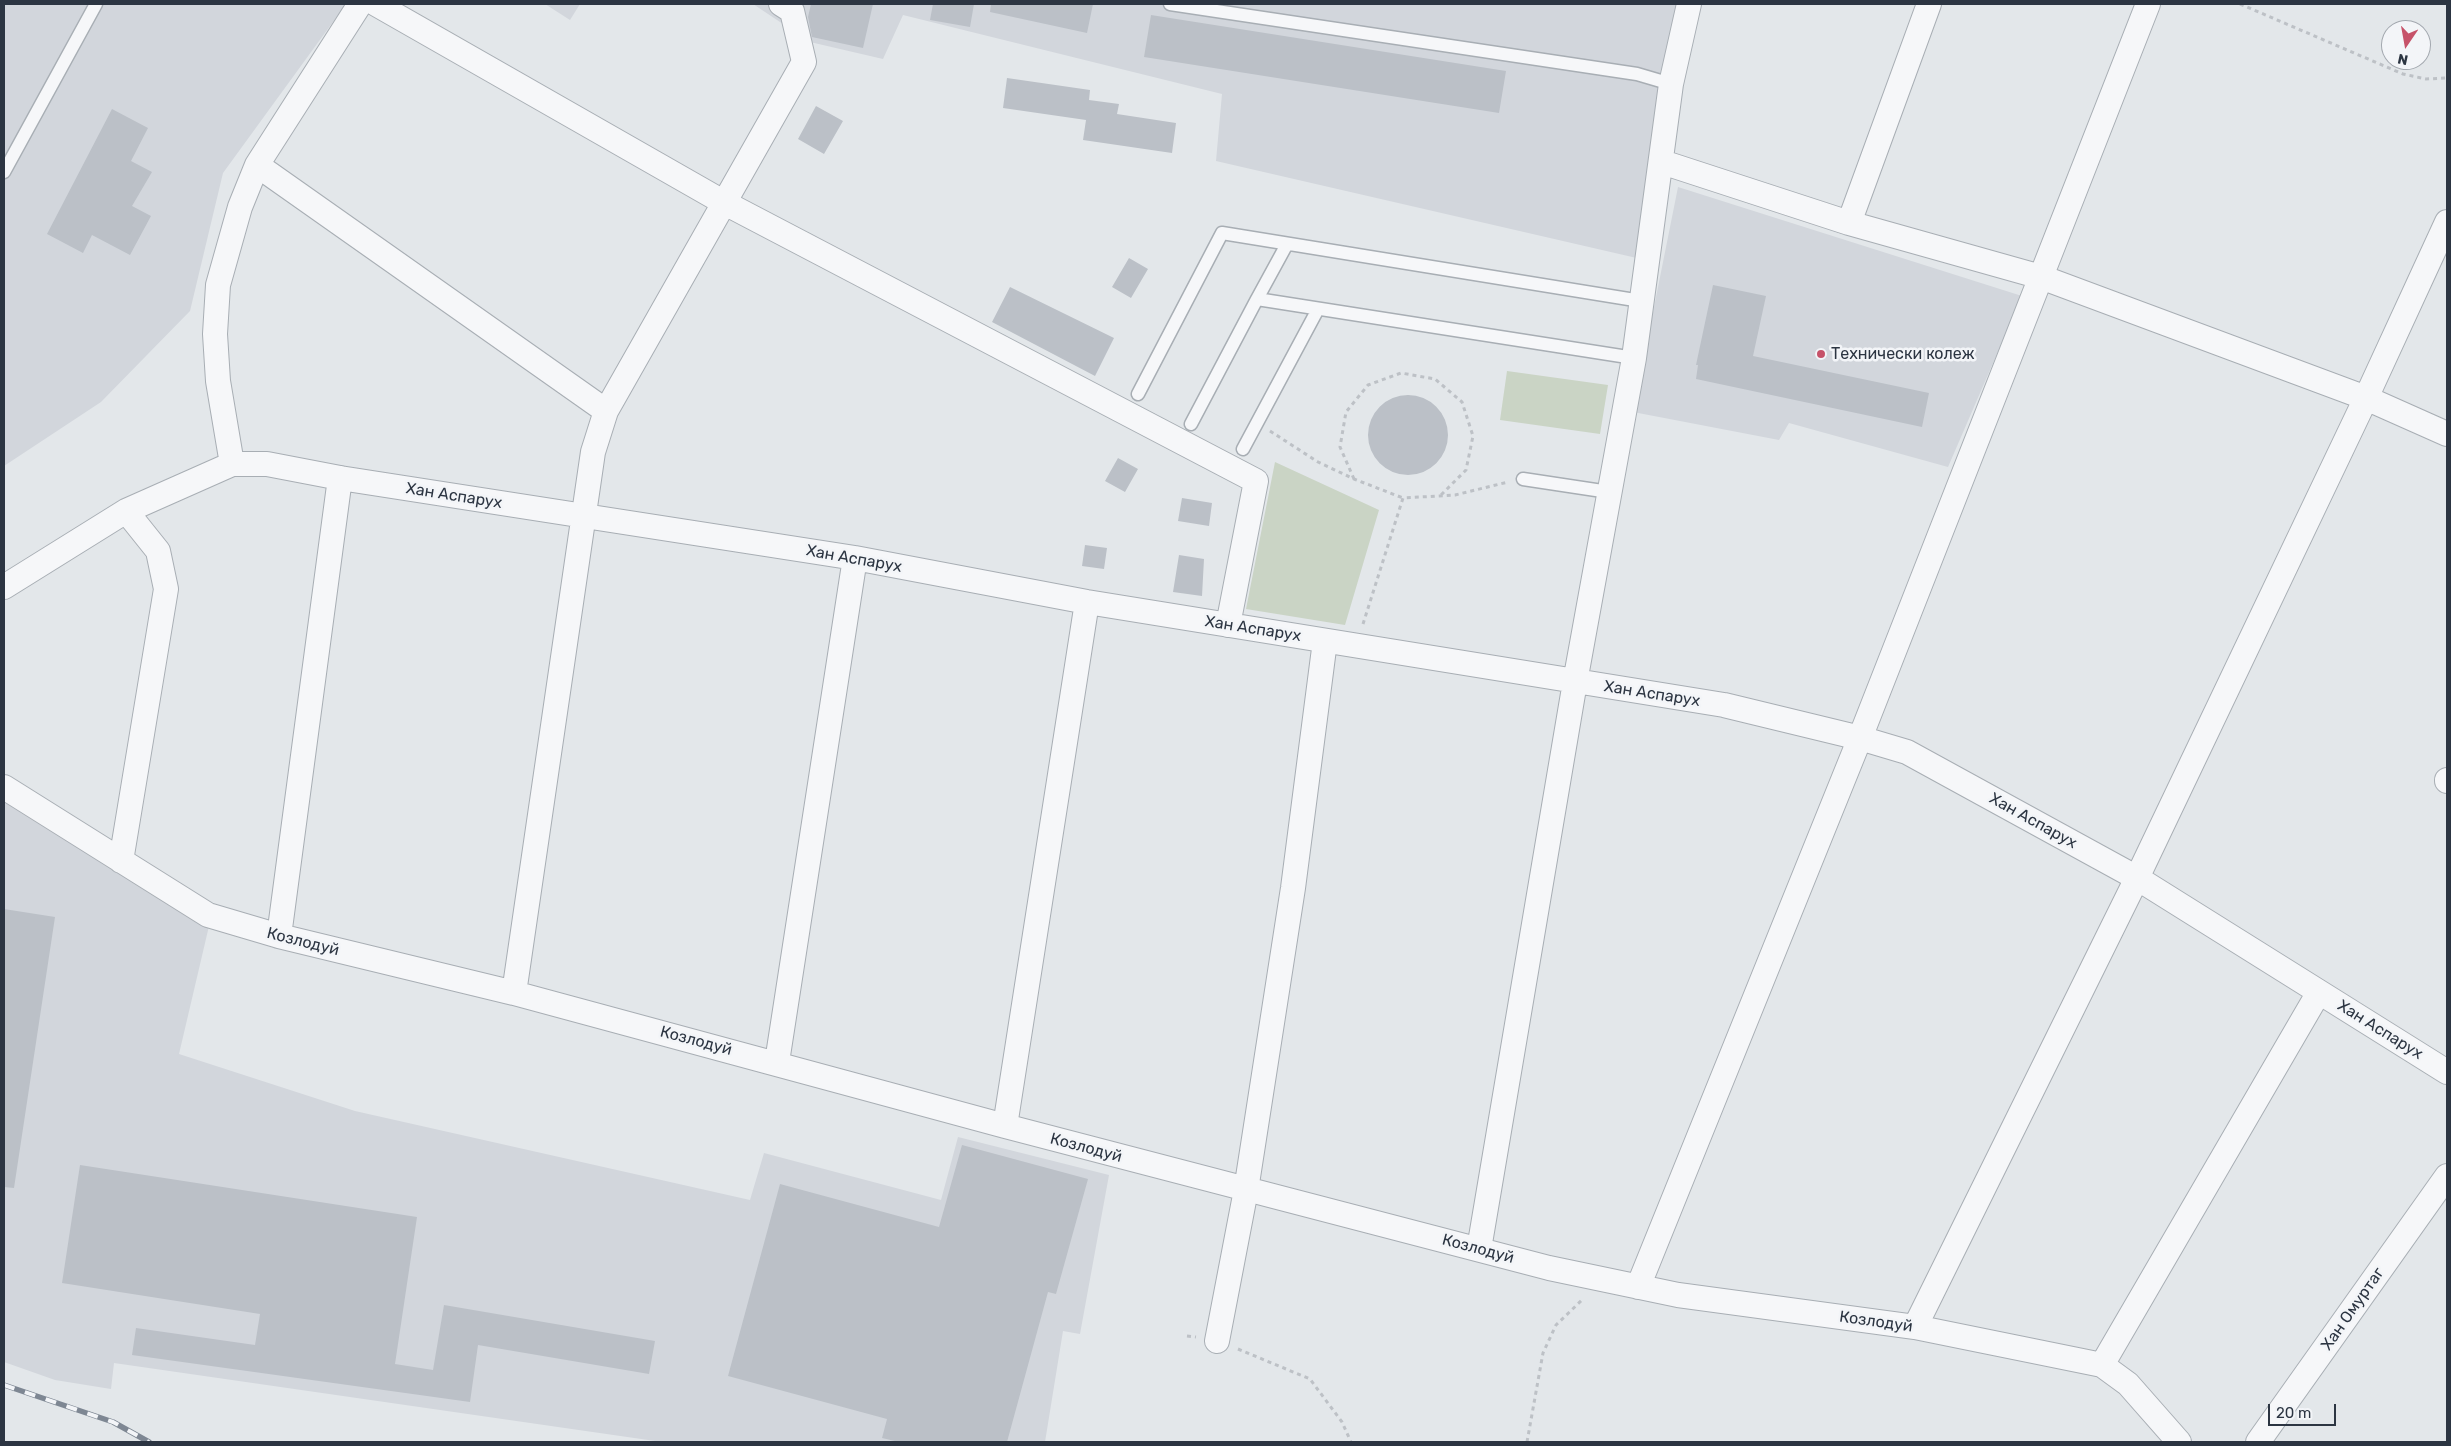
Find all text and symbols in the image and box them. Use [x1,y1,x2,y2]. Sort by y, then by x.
north arrow [2381,20,2431,70]
text: N [2396,50,2410,69]
place label: Технически колеж [1831,344,1974,364]
marker: Технически колеж [1815,348,1827,360]
street label: Хан Аспарух [405,479,503,513]
street label: Хан Аспарух [805,541,903,577]
street label: Хан Аспарух [1204,612,1302,646]
street label: Хан Аспарух [1603,677,1701,711]
street label: Хан Аспарух [1986,789,2080,853]
street label: Козлодуй [265,924,341,960]
street label: Хан Аспарух [2334,996,2426,1064]
street label: Козлодуй [658,1022,734,1060]
street label: Козлодуй [1048,1129,1124,1167]
street label: Козлодуй [1440,1230,1516,1268]
street label: Хан Омуртаг [2317,1264,2389,1354]
street label: Козлодуй [1838,1307,1914,1337]
scale bar [2271,1394,2338,1426]
text: 20 m [2276,1404,2311,1422]

